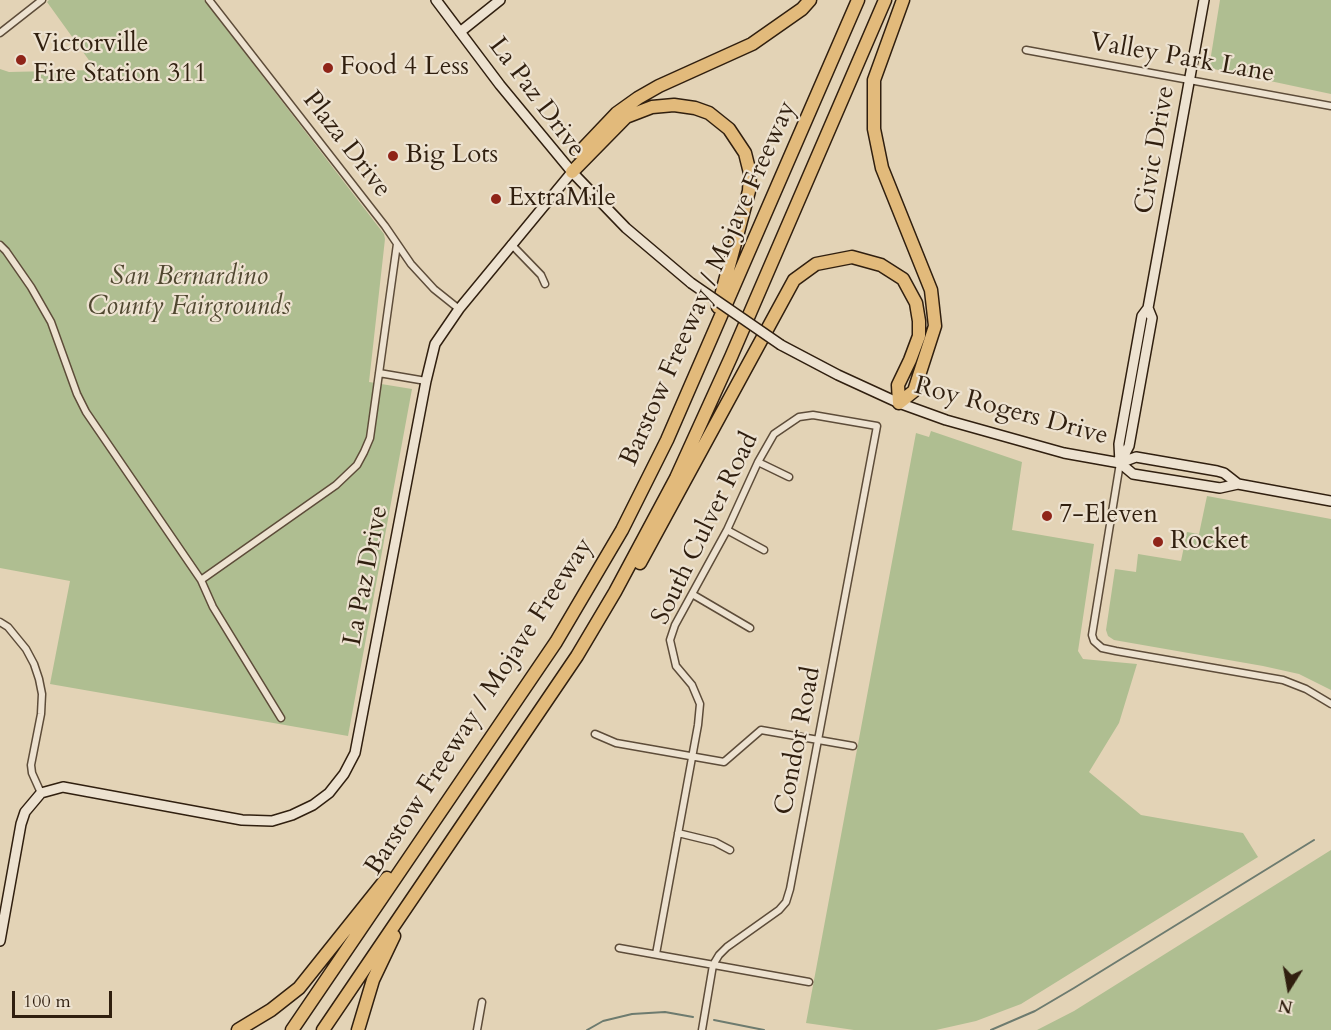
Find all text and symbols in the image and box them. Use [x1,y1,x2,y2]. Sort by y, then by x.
street label: Valley Park Lane [1087,27,1277,91]
place label: Victorville Fire Station 311 [33,29,207,90]
street label: La Paz Drive [481,32,591,164]
place label: Food 4 Less [340,52,469,84]
marker: Victorville Fire Station 311 [14,53,28,67]
marker: Food 4 Less [321,61,335,75]
street label: Civic Drive [1129,84,1183,216]
street label: Plaza Drive [295,86,397,204]
street label: Barstow Freeway / Mojave Freeway [614,97,804,471]
place label: Big Lots [405,140,498,172]
marker: Big Lots [386,149,400,163]
place label: ExtraMile [508,183,616,215]
marker: ExtraMile [489,192,503,206]
park label: San Bernardino County Fairgrounds [87,262,291,324]
street label: Roy Rogers Drive [911,371,1111,453]
street label: South Culver Road [646,428,766,630]
place label: 7-Eleven [1059,500,1158,532]
street label: La Paz Drive [338,503,396,649]
marker: 7-Eleven [1040,509,1054,523]
place label: Rocket [1170,526,1248,558]
street label: Barstow Freeway / Mojave Freeway [359,532,601,882]
marker: Rocket [1151,535,1165,549]
street label: Condor Road [769,664,829,818]
north arrow [1259,958,1319,1018]
scale bar [15,979,116,1017]
text: 100 m [23,989,71,1014]
text: N [1277,994,1294,1018]

